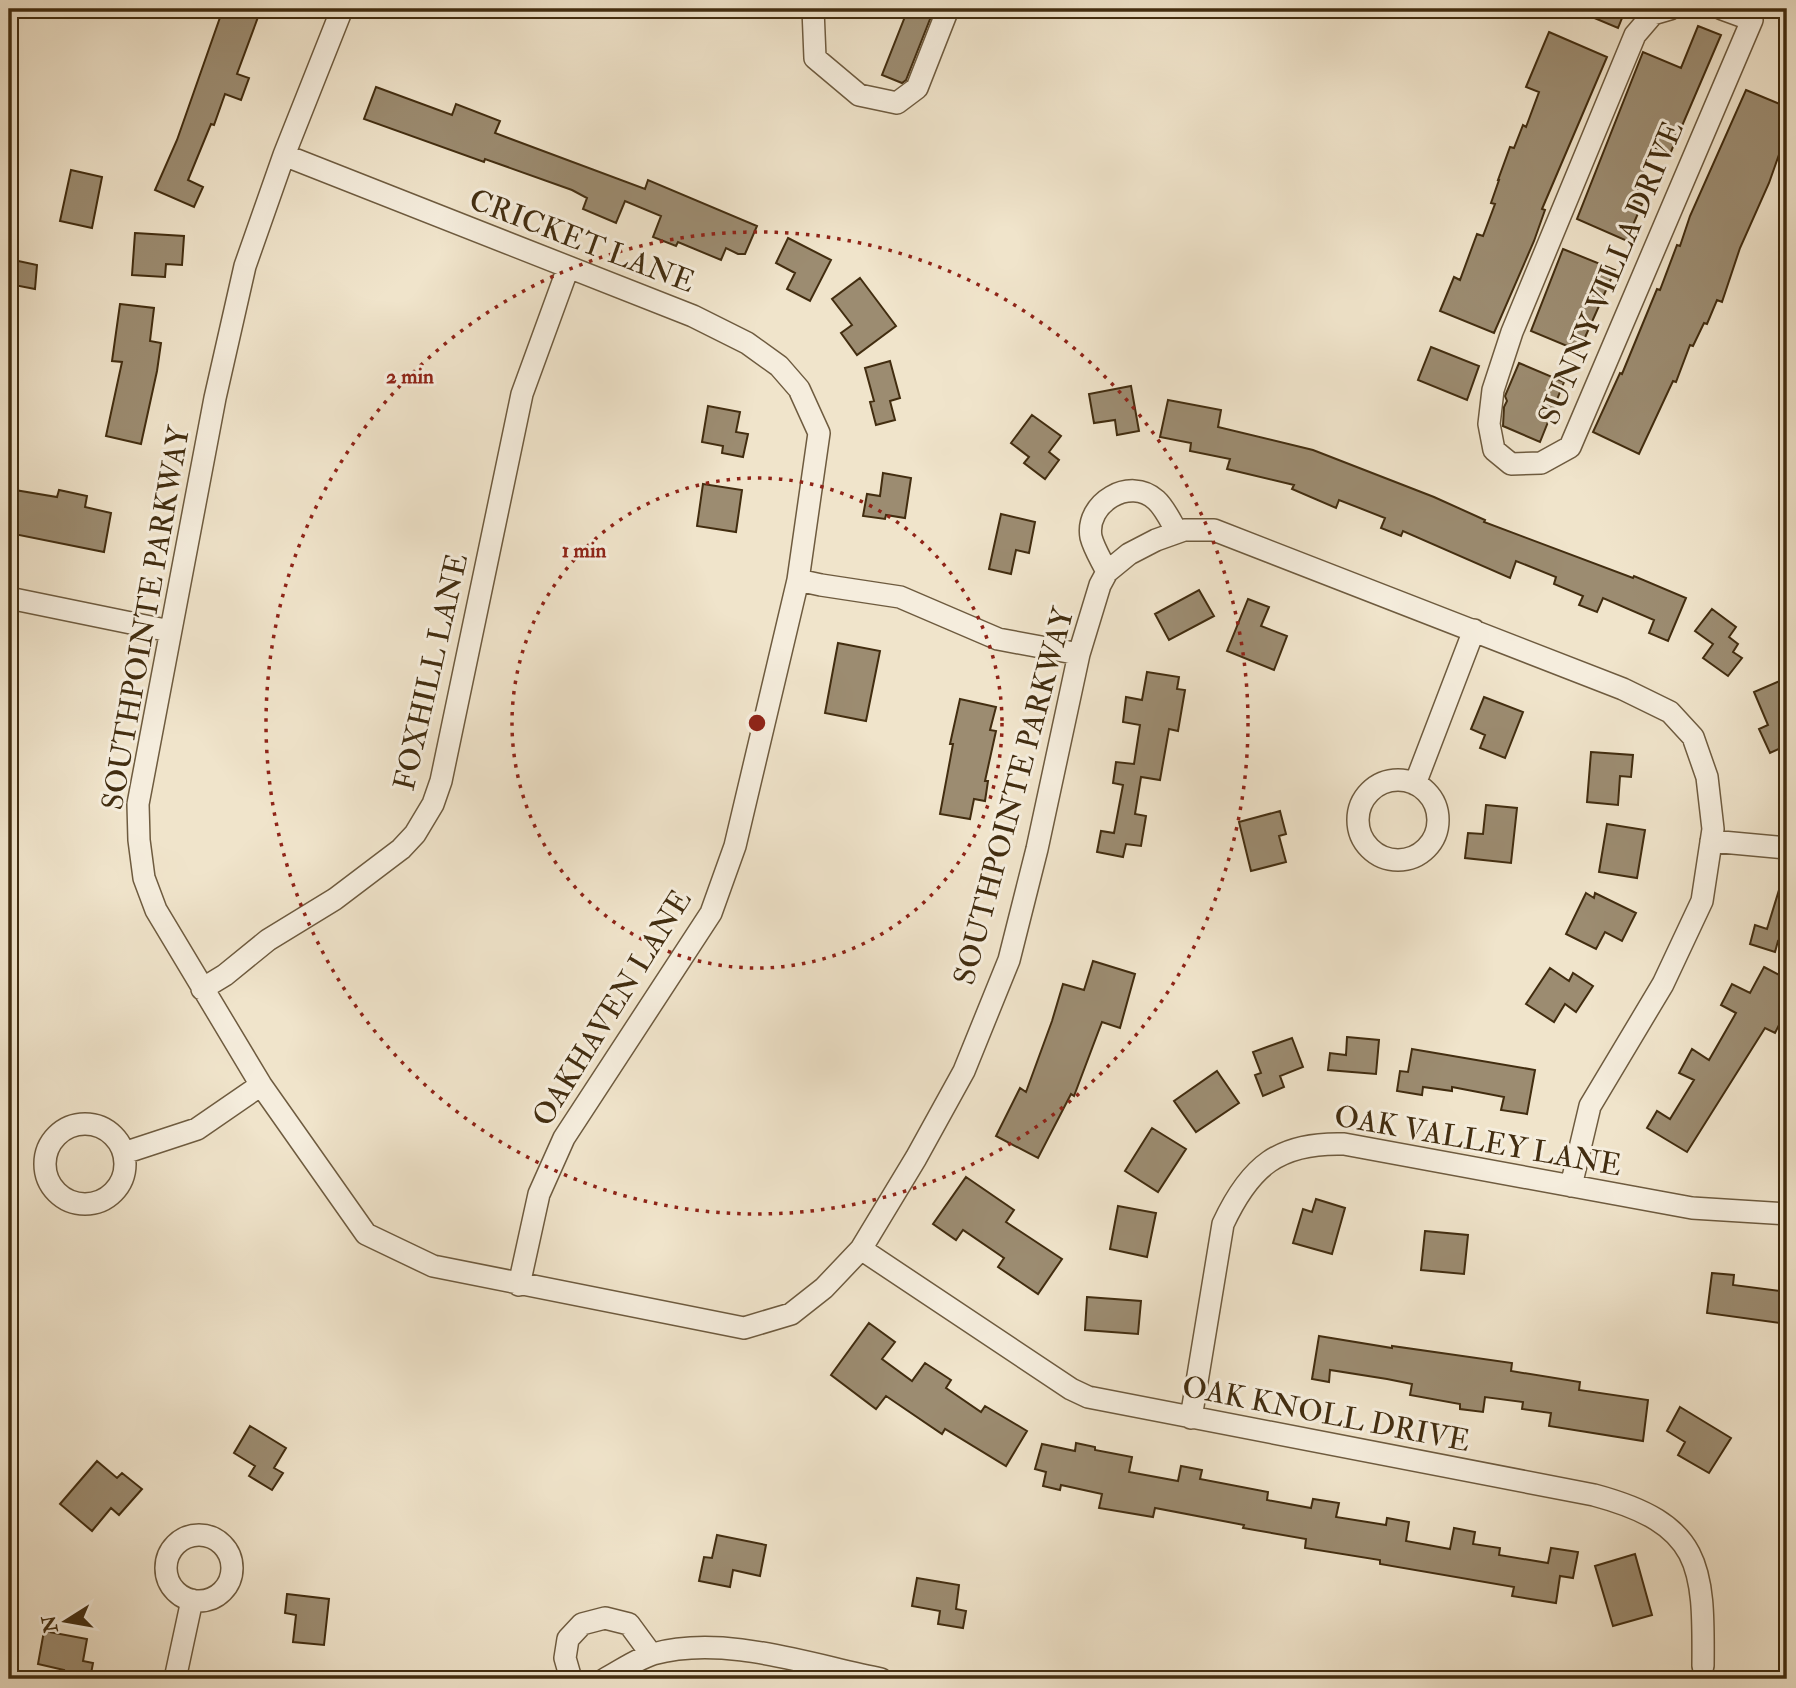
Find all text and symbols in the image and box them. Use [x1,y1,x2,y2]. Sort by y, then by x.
street label: SUNNY VILLA DRIVE [1530,116,1692,430]
street label: CRICKET LANE [464,181,700,301]
text: 2 min [386,363,434,390]
street label: SOUTHPOINTE PARKWAY [94,422,198,813]
text: 1 min [562,537,606,564]
street label: FOXHILL LANE [386,550,476,794]
street label: SOUTHPOINTE PARKWAY [946,602,1083,989]
centre of rings [745,711,769,735]
street label: OAKHAVEN LANE [524,883,700,1133]
street label: OAK VALLEY LANE [1332,1098,1624,1184]
street label: OAK KNOLL DRIVE [1179,1368,1473,1460]
north arrow [32,1586,102,1656]
text: N [37,1612,64,1636]

